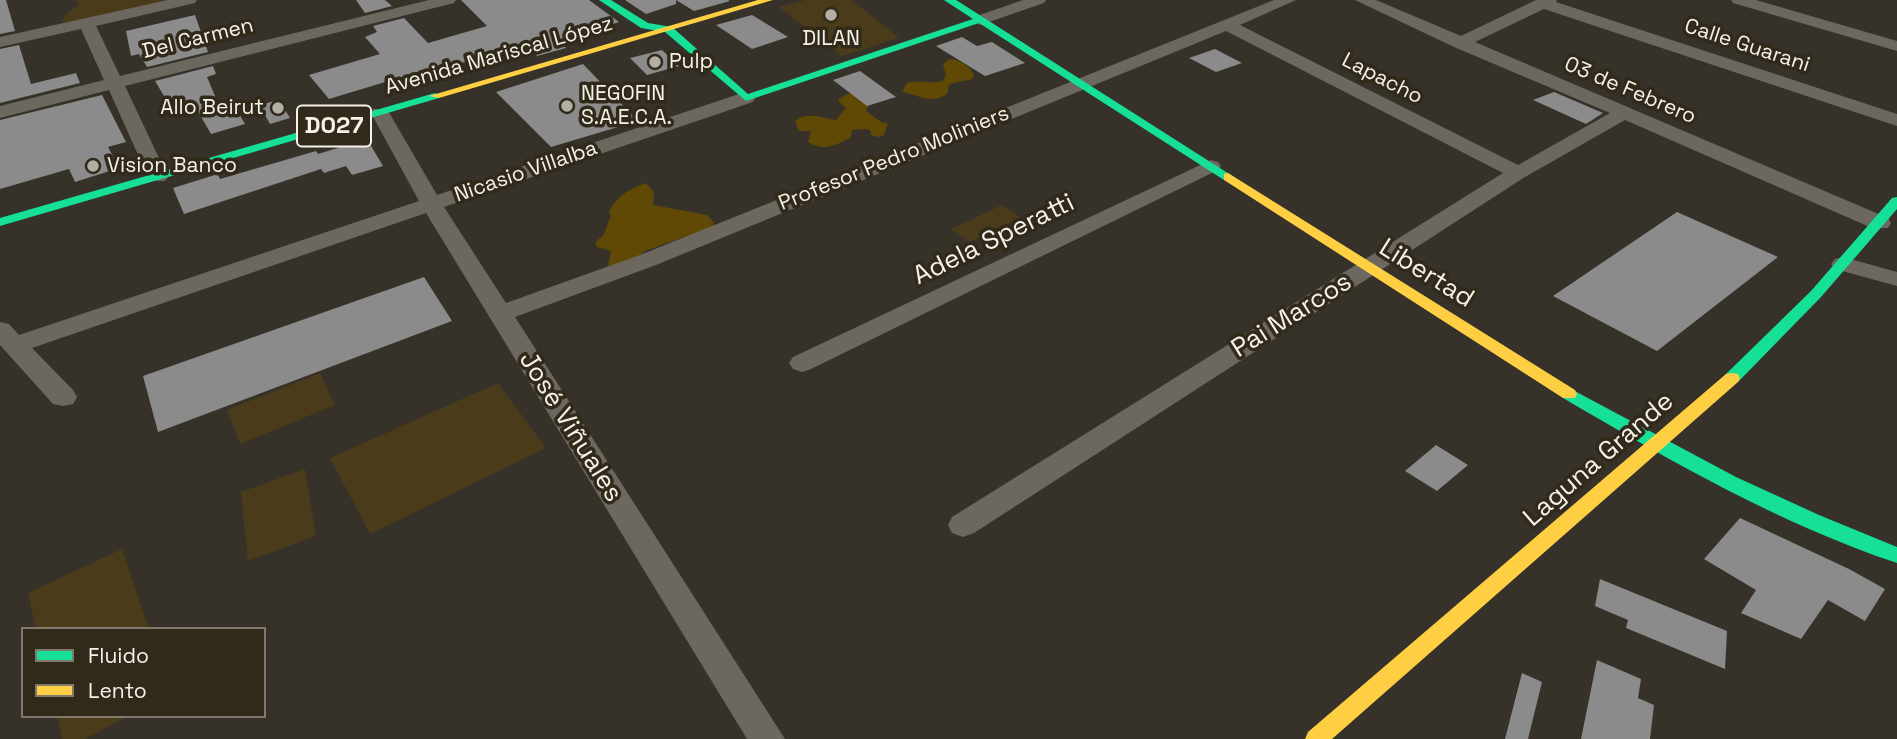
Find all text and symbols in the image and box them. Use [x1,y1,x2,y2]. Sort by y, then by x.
marker: DILAN [823,7,839,23]
street label: Avenida Mariscal López [382,11,616,101]
street label: Del Carmen [140,13,256,65]
street label: Calle Guarani [1681,14,1813,78]
place label: DILAN [802,26,860,52]
street label: Lapacho [1337,48,1427,110]
place label: Pulp [669,49,713,75]
street label: 03 de Febrero [1560,52,1700,130]
marker: Pulp [647,54,663,70]
place label: NEGOFIN S.A.E.C.A. [581,81,672,131]
place label: Allo Beirut [160,95,264,121]
marker: NEGOFIN S.A.E.C.A. [559,98,575,114]
marker: Allo Beirut [270,100,286,116]
street label: Profesor Pedro Moliniers [775,101,1013,217]
road number: D027 [297,106,371,146]
street label: Nicasio Villalba [451,136,601,208]
place label: Vision Banco [107,153,237,179]
marker: Vision Banco [85,158,101,174]
street label: Adela Speratti [908,187,1080,293]
street label: Libertad [1373,233,1479,315]
street label: Pai Marcos [1226,267,1358,365]
street label: José Viñuales [511,346,629,508]
street label: Laguna Grande [1518,386,1680,534]
legend [21,627,266,718]
text: Fluido [88,642,149,669]
text: Lento [88,677,147,704]

